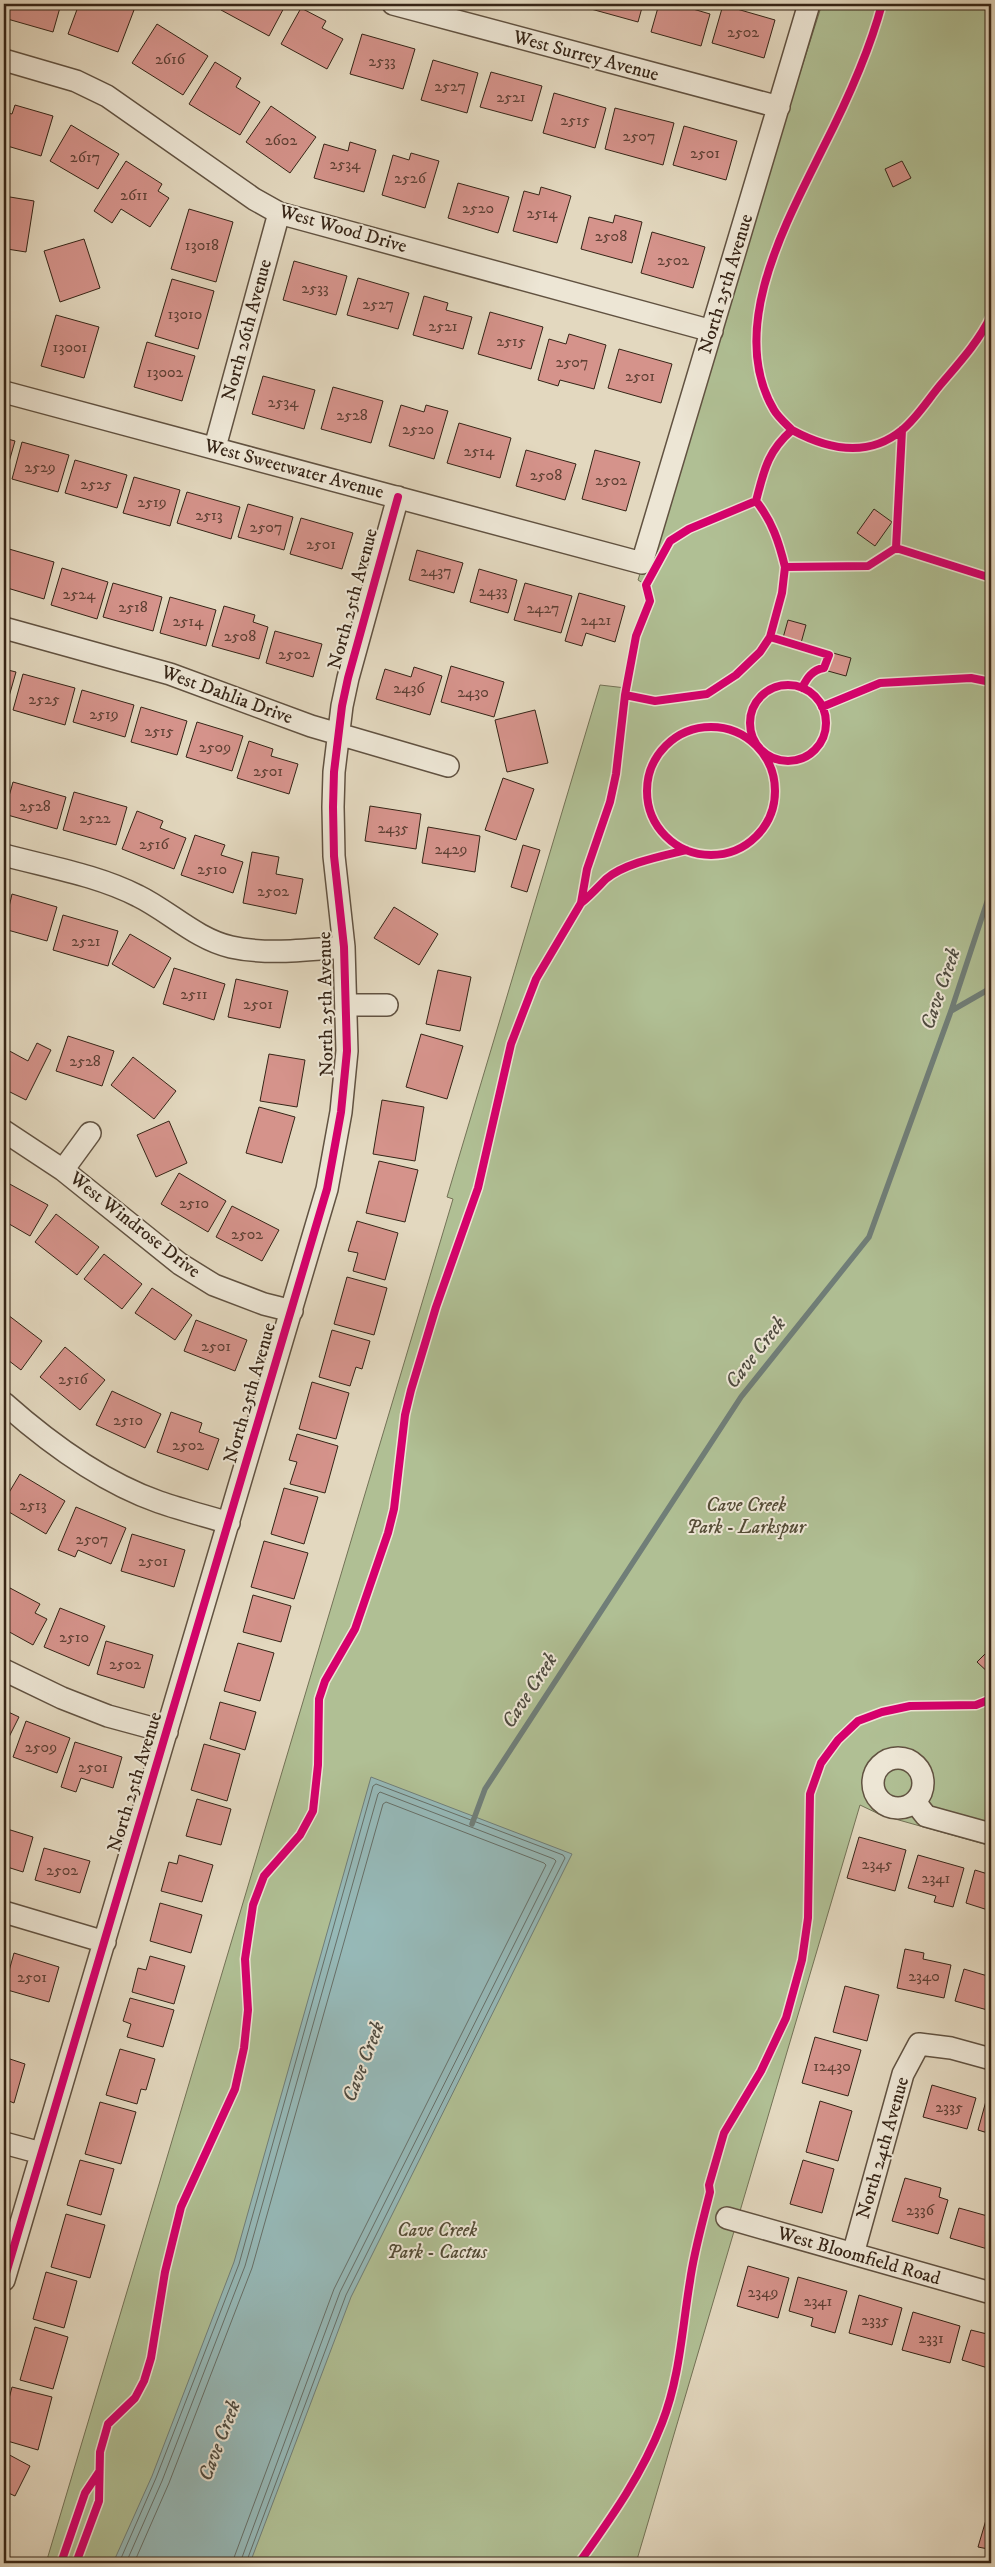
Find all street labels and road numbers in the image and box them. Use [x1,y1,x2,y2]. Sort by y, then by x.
street label: West Surrey Avenue [510,25,661,87]
street label: West Wood Drive [276,200,410,258]
street label: North 25th Avenue [694,211,758,357]
street label: North 26th Avenue [217,257,277,403]
street label: West Sweetwater Avenue [201,434,386,504]
street label: North 25th Avenue [323,526,383,672]
street label: West Dahlia Drive [157,660,296,729]
street label: North 25th Avenue [313,931,339,1077]
street label: West Windrose Drive [64,1166,205,1283]
street label: North 25th Avenue [219,1320,281,1466]
street label: North 25th Avenue [103,1709,167,1855]
street label: North 24th Avenue [852,2074,914,2222]
street label: West Bloomfield Road [774,2221,944,2290]

